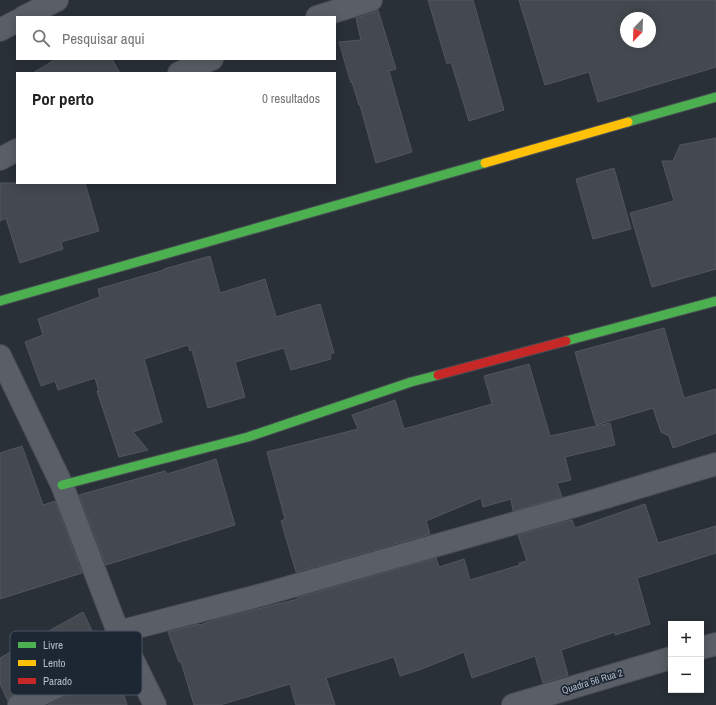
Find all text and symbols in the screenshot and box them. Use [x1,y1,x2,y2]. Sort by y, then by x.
north arrow [620,12,656,48]
search box [16,16,336,60]
icon: search [30,27,52,49]
text: Pesquisar aqui [62,28,145,49]
text: Por perto [32,87,94,110]
text: 0 resultados [262,90,320,107]
map controls [668,621,704,693]
button: + [668,621,704,657]
legend [10,631,142,695]
text: Livre [43,638,63,652]
text: Lento [43,656,66,670]
button: − [668,657,704,693]
street label: Quadra 56 Rua 2 [560,666,625,697]
text: Parado [43,674,72,688]

